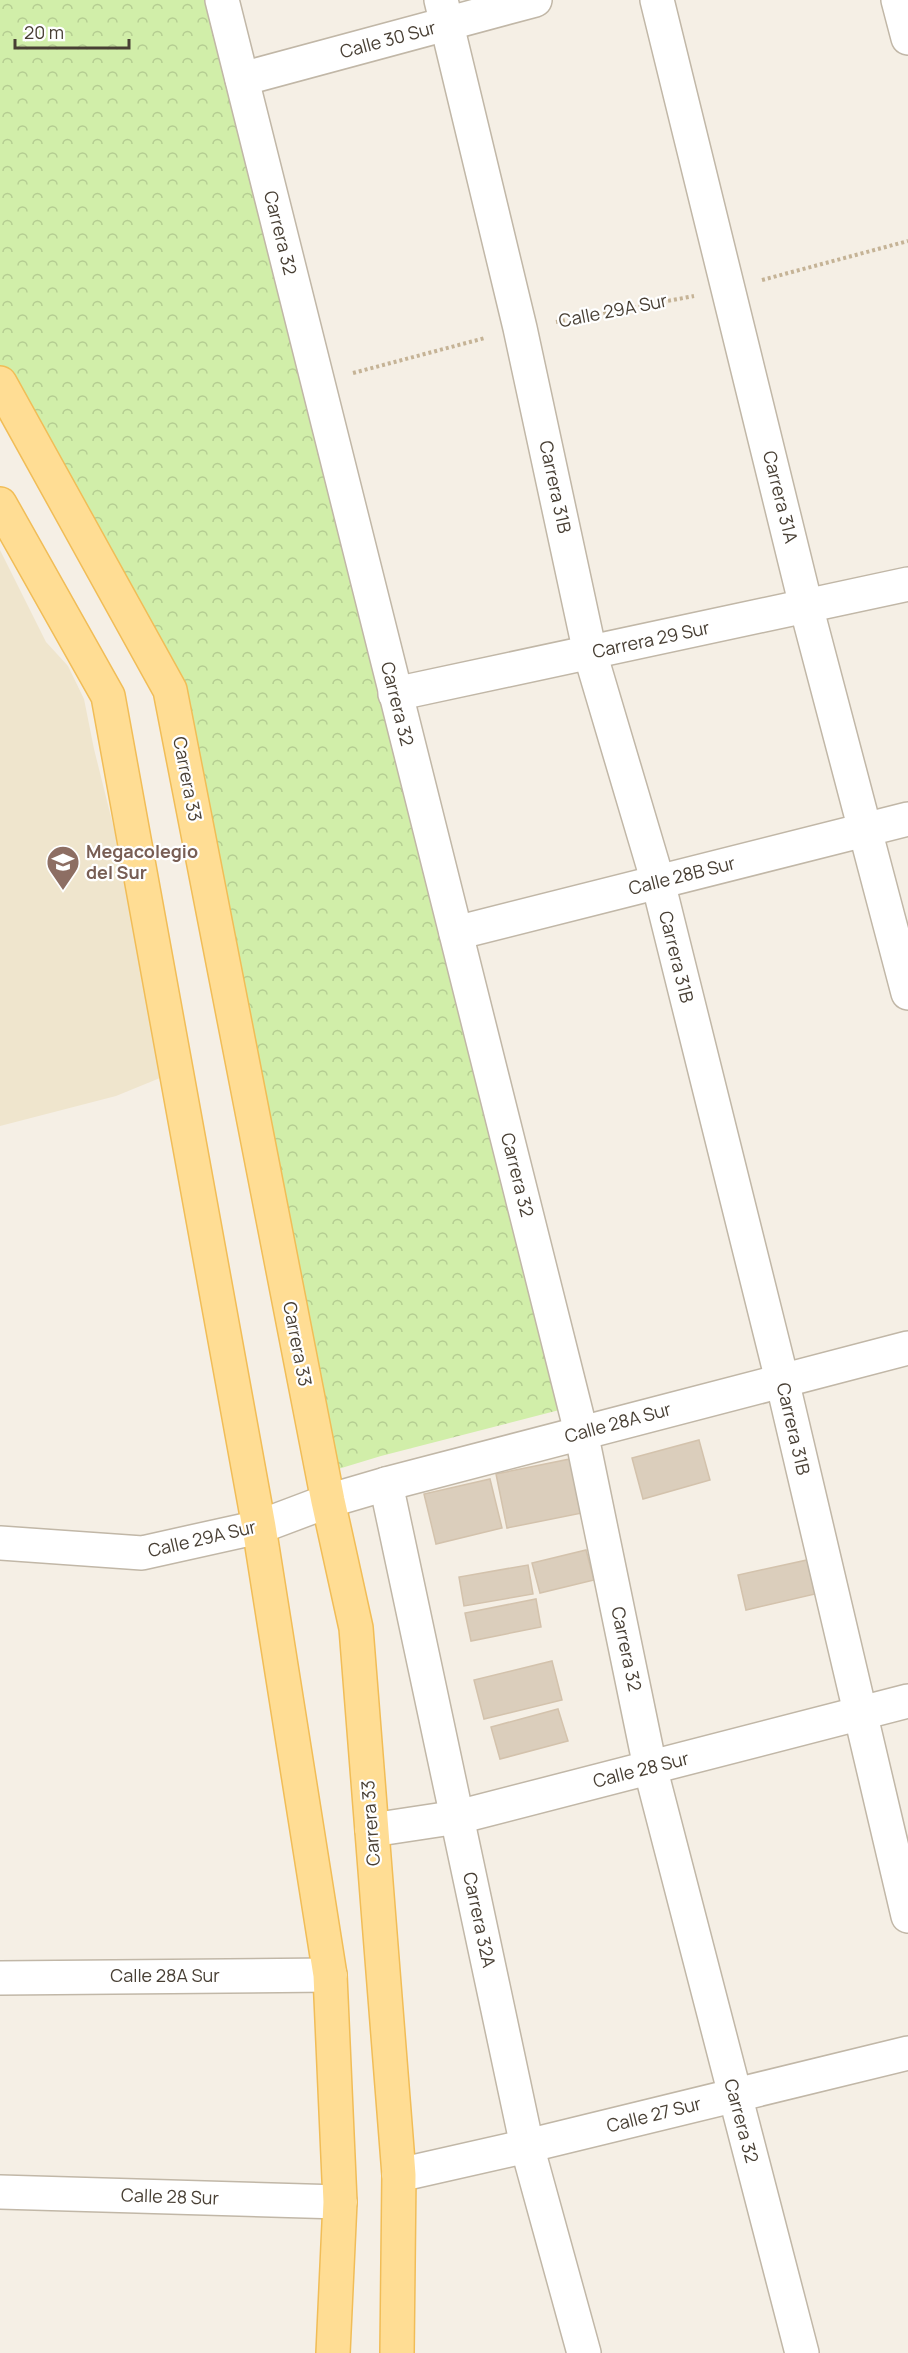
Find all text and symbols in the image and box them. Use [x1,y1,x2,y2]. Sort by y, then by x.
scale bar [15,12,129,50]
street label: Calle 30 Sur [337,15,439,63]
text: 20 m [24,20,64,44]
street label: Carrera 32 [259,188,303,277]
street label: Calle 29A Sur [556,288,670,332]
street label: Carrera 31B [534,438,577,535]
street label: Carrera 31A [758,448,804,546]
street label: Carrera 29 Sur [590,615,712,663]
street label: Carrera 32 [376,659,420,748]
street label: Carrera 33 [168,734,208,823]
place label: Megacolegio del Sur [86,839,198,884]
school or university icon: Megacolegio del Sur [45,844,81,891]
street label: Calle 28B Sur [626,850,738,900]
street label: Carrera 31B [654,908,700,1005]
street label: Carrera 32 [496,1130,540,1219]
street label: Carrera 33 [278,1299,318,1388]
street label: Carrera 31B [772,1380,816,1477]
street label: Calle 28A Sur [562,1396,674,1448]
street label: Calle 29A Sur [145,1514,259,1562]
street label: Carrera 32 [606,1604,648,1693]
street label: Calle 28 Sur [590,1745,692,1793]
street label: Carrera 33 [355,1779,385,1867]
street label: Carrera 32A [458,1870,502,1970]
street label: Calle 28A Sur [110,1963,220,1987]
street label: Carrera 32 [719,2076,765,2165]
street label: Calle 27 Sur [604,2091,704,2137]
street label: Calle 28 Sur [121,2182,220,2210]

